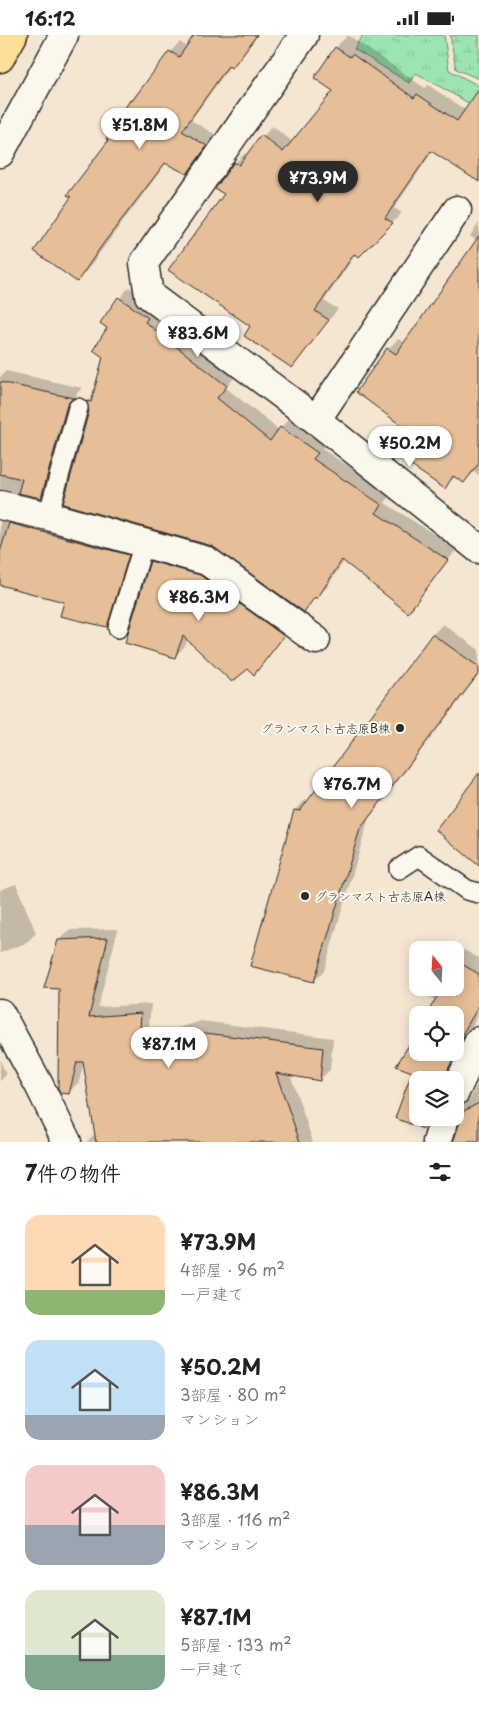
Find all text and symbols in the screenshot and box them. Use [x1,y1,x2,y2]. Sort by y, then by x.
text: 16:12 [25,4,75,32]
pin: ¥51.8M [99,107,181,150]
text: ¥51.8M [112,112,168,136]
pin: ¥73.9M [277,161,359,203]
text: ¥73.9M [289,165,347,189]
pin: ¥83.6M [157,315,239,358]
text: ¥83.6M [168,320,228,344]
pin: ¥50.2M [369,425,451,468]
text: ¥50.2M [379,430,441,454]
pin: ¥86.3M [158,579,240,622]
text: ¥86.3M [169,584,229,608]
place label: グランマスト古志原B棟 [261,719,390,737]
marker: グランマスト古志原B棟 [394,722,406,734]
pin: ¥76.7M [311,767,393,809]
text: ¥76.7M [323,771,381,795]
place label: グランマスト古志原A棟 [315,887,445,905]
marker: グランマスト古志原A棟 [299,890,311,902]
north arrow [409,941,464,996]
map controls [409,941,464,1126]
button: locate [409,1006,464,1061]
pin: ¥87.1M [128,1027,210,1069]
text: ¥87.1M [142,1031,196,1055]
button: layers [409,1071,464,1126]
text: 7件の物件 [25,1156,121,1188]
icon: filters [426,1158,454,1186]
text: ¥73.9M [180,1225,256,1257]
icon: home [65,1235,125,1295]
text: 4部屋 · 96 m² [180,1257,285,1281]
text: 一戸建て [180,1281,244,1305]
text: ¥50.2M [180,1350,261,1382]
icon: home [65,1360,125,1420]
text: 3部屋 · 80 m² [180,1382,287,1406]
text: マンション [180,1406,259,1430]
text: ¥86.3M [180,1475,259,1507]
icon: home [65,1485,125,1545]
text: 3部屋 · 116 m² [180,1507,291,1531]
text: マンション [180,1531,259,1555]
text: ¥87.1M [180,1600,252,1632]
icon: home [65,1610,125,1670]
text: 5部屋 · 133 m² [180,1632,292,1656]
text: 一戸建て [180,1656,244,1680]

